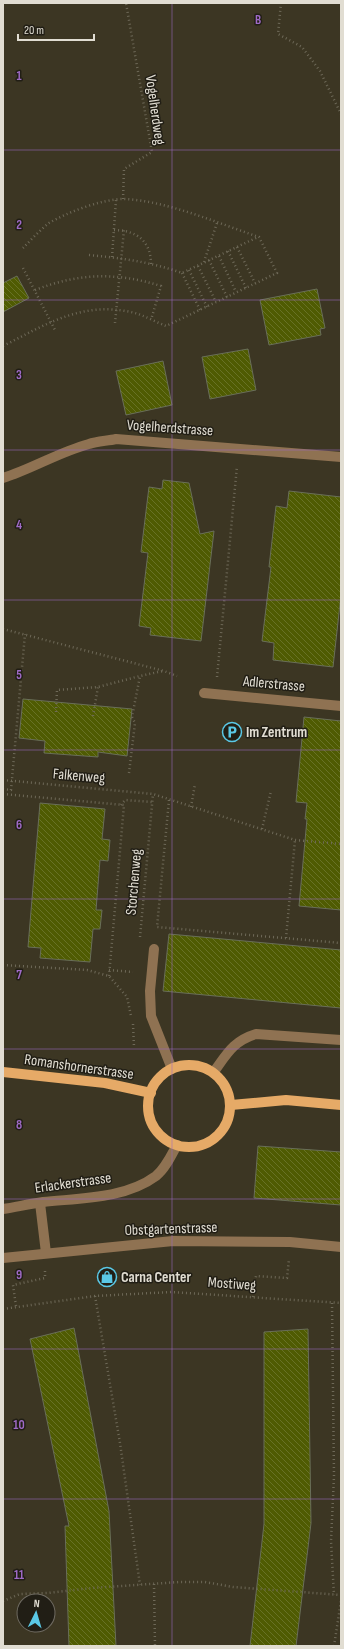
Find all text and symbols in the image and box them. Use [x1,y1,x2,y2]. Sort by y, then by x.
text: B [255,12,261,28]
scale bar [18,16,94,42]
text: 20 m [24,23,44,38]
text: 1 [16,68,22,84]
street label: Vogelherdweg [141,74,169,146]
text: 2 [16,217,22,233]
text: 3 [16,367,22,383]
street label: Vogelherdstrasse [126,416,214,440]
text: 4 [16,517,22,533]
text: 5 [16,667,22,683]
street label: Adlerstrasse [241,672,306,696]
parking icon: Im Zentrum [221,721,243,743]
place label: Im Zentrum [246,723,307,742]
street label: Falkenweg [52,764,106,788]
text: 6 [16,817,22,833]
street label: Storchenweg [122,848,146,916]
text: 7 [16,967,22,983]
street label: Romanshornerstrasse [23,1050,135,1084]
text: 8 [16,1117,22,1133]
street label: Erlackerstrasse [34,1168,112,1198]
street label: Obstgartenstrasse [124,1218,218,1240]
shop icon: Carna Center [96,1266,118,1288]
text: 9 [16,1267,22,1283]
place label: Carna Center [121,1268,191,1287]
street label: Mostiweg [207,1273,257,1295]
text: 10 [13,1417,25,1433]
text: 11 [14,1567,24,1583]
north arrow [16,1593,56,1633]
text: N [33,1597,40,1610]

